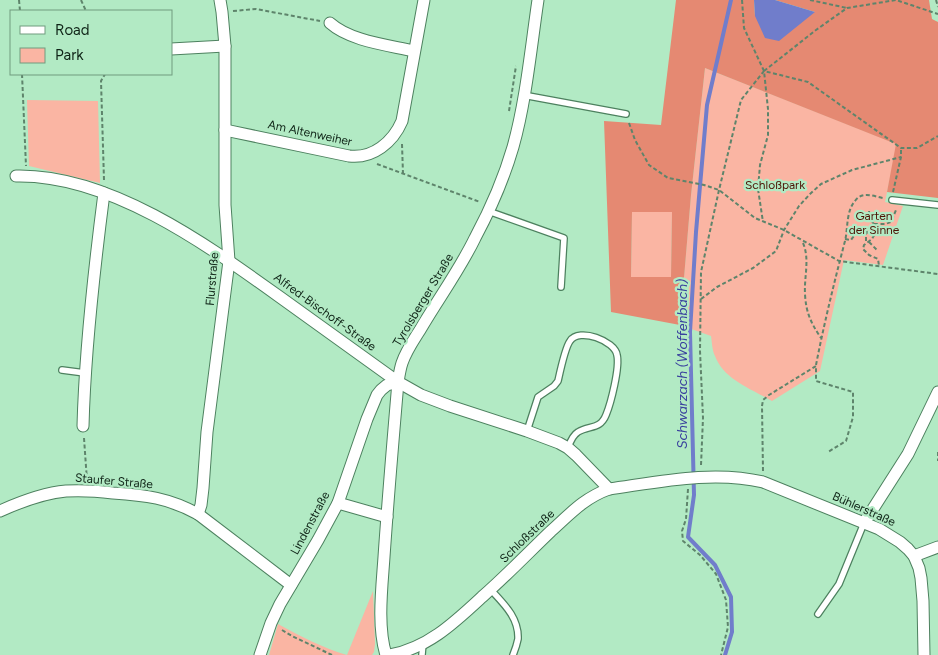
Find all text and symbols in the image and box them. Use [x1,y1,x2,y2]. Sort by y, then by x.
legend [10,10,172,75]
text: Road [55,21,90,39]
text: Park [55,46,84,64]
street label: Am Altenweiher [267,117,353,149]
park label: Schloßpark [745,178,805,192]
park label: Garten der Sinne [849,209,900,237]
street label: Flurstraße [203,251,221,306]
street label: Tyrolsberger Straße [390,251,456,349]
street label: Alfred-Bischoff-Straße [271,270,379,354]
water label: Schwarzach (Woffenbach) [674,279,691,449]
street label: Staufer Straße [75,471,154,491]
street label: Lindenstraße [287,489,333,557]
street label: Bühlerstraße [830,489,898,529]
street label: Schloßstraße [497,506,558,566]

